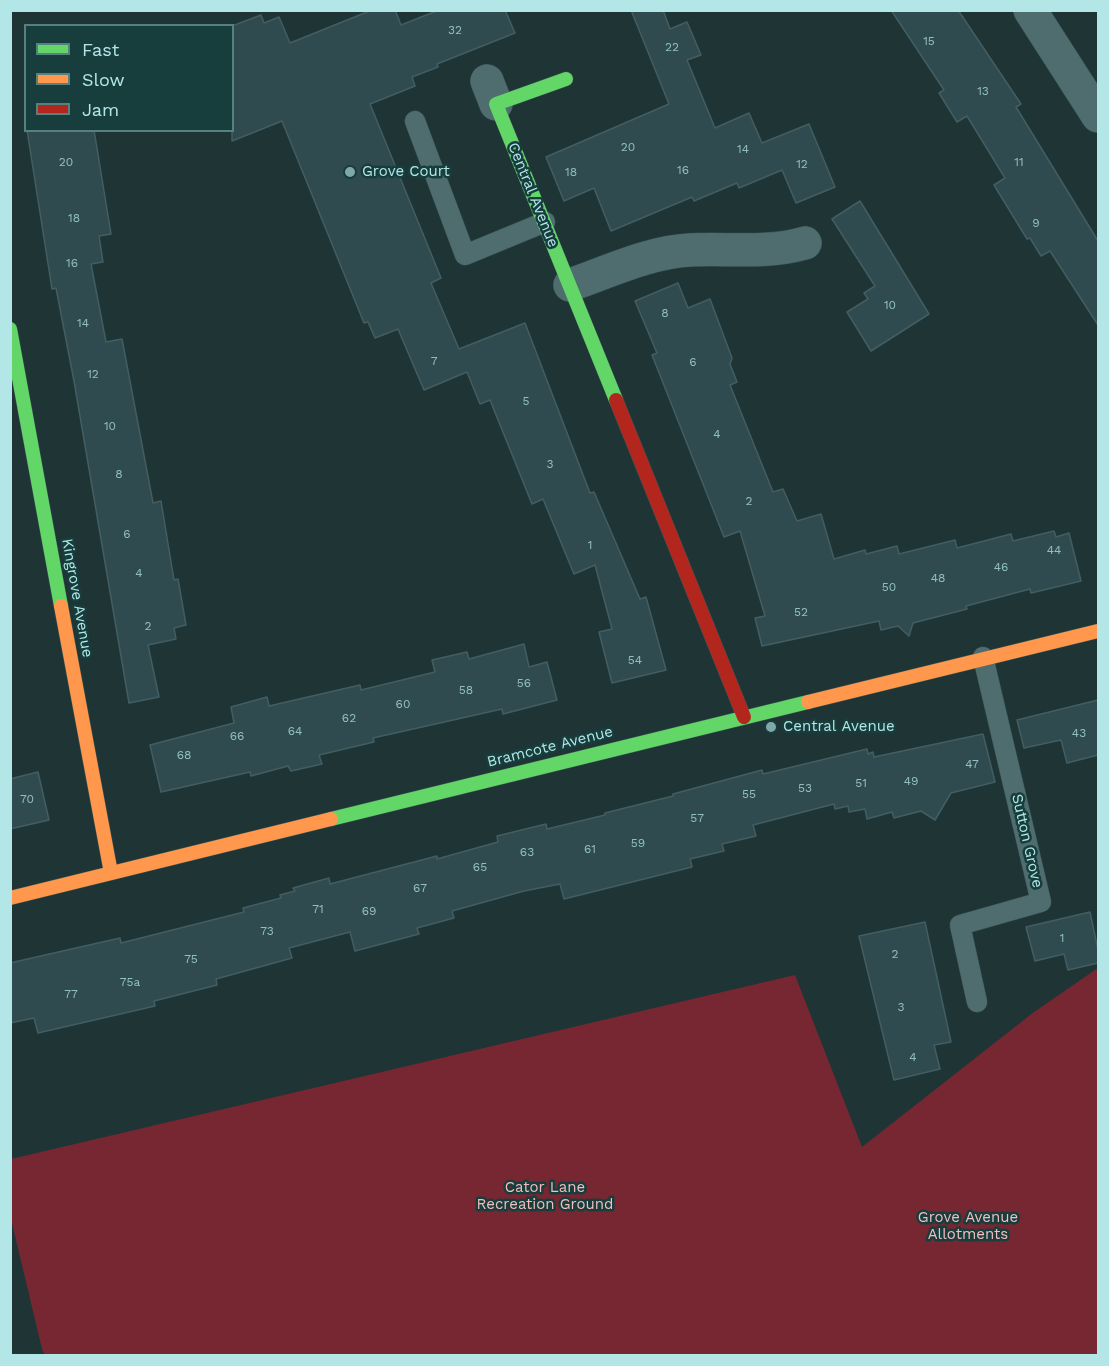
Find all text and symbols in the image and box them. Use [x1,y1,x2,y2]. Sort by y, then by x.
house number: 32 [448,23,462,37]
legend [24,24,234,132]
house number: 15 [923,34,935,48]
text: Fast [82,39,119,60]
house number: 22 [665,40,679,54]
text: Slow [82,69,125,90]
house number: 13 [977,84,989,98]
text: Jam [82,99,119,120]
street label: Central Avenue [504,140,562,250]
house number: 20 [621,140,635,154]
house number: 14 [737,142,749,156]
house number: 20 [59,155,73,169]
house number: 11 [1014,155,1024,169]
house number: 12 [796,157,808,171]
place label: Grove Court [362,163,450,181]
house number: 16 [677,163,689,177]
marker: Grove Court [343,165,357,179]
house number: 18 [565,165,577,179]
house number: 18 [68,211,80,225]
house number: 9 [1032,216,1040,230]
house number: 16 [66,256,78,270]
house number: 10 [884,298,896,312]
house number: 8 [661,306,669,320]
house number: 14 [77,316,89,330]
house number: 7 [431,354,437,368]
house number: 6 [689,355,697,369]
house number: 12 [87,367,99,381]
house number: 5 [523,394,529,408]
house number: 10 [104,419,116,433]
house number: 4 [713,427,721,441]
house number: 3 [547,457,553,471]
house number: 8 [115,467,123,481]
house number: 2 [746,494,752,508]
house number: 6 [123,527,131,541]
street label: Kingrove Avenue [58,537,96,659]
house number: 1 [588,538,592,552]
house number: 44 [1047,543,1061,557]
house number: 46 [994,560,1008,574]
house number: 4 [135,566,143,580]
house number: 48 [931,571,945,585]
house number: 50 [882,580,896,594]
house number: 52 [794,605,808,619]
house number: 2 [145,619,151,633]
house number: 54 [628,653,642,667]
house number: 56 [517,676,531,690]
house number: 58 [459,683,473,697]
house number: 60 [396,697,410,711]
house number: 62 [342,711,356,725]
place label: Central Avenue [783,718,895,736]
marker: Central Avenue [764,720,778,734]
street label: Bramcote Avenue [485,723,615,771]
house number: 64 [288,724,302,738]
house number: 43 [1072,726,1086,740]
house number: 66 [230,729,244,743]
house number: 68 [177,748,191,762]
house number: 47 [965,757,979,771]
house number: 49 [904,774,918,788]
house number: 51 [855,776,867,790]
house number: 53 [798,781,812,795]
house number: 55 [742,787,756,801]
house number: 70 [20,792,34,806]
street label: Sutton Grove [1007,792,1047,890]
house number: 57 [690,811,704,825]
house number: 59 [631,836,645,850]
house number: 61 [584,842,596,856]
house number: 63 [520,845,534,859]
house number: 65 [473,860,487,874]
house number: 67 [413,881,427,895]
house number: 71 [312,902,324,916]
house number: 69 [362,904,376,918]
house number: 73 [260,924,274,938]
house number: 1 [1060,931,1064,945]
house number: 2 [892,947,898,961]
house number: 75 [184,952,198,966]
house number: 75a [120,975,140,989]
house number: 77 [64,987,78,1001]
house number: 3 [898,1000,904,1014]
house number: 4 [909,1050,917,1064]
park label: Cator Lane Recreation Ground [477,1179,613,1214]
park label: Grove Avenue Allotments [918,1209,1018,1244]

